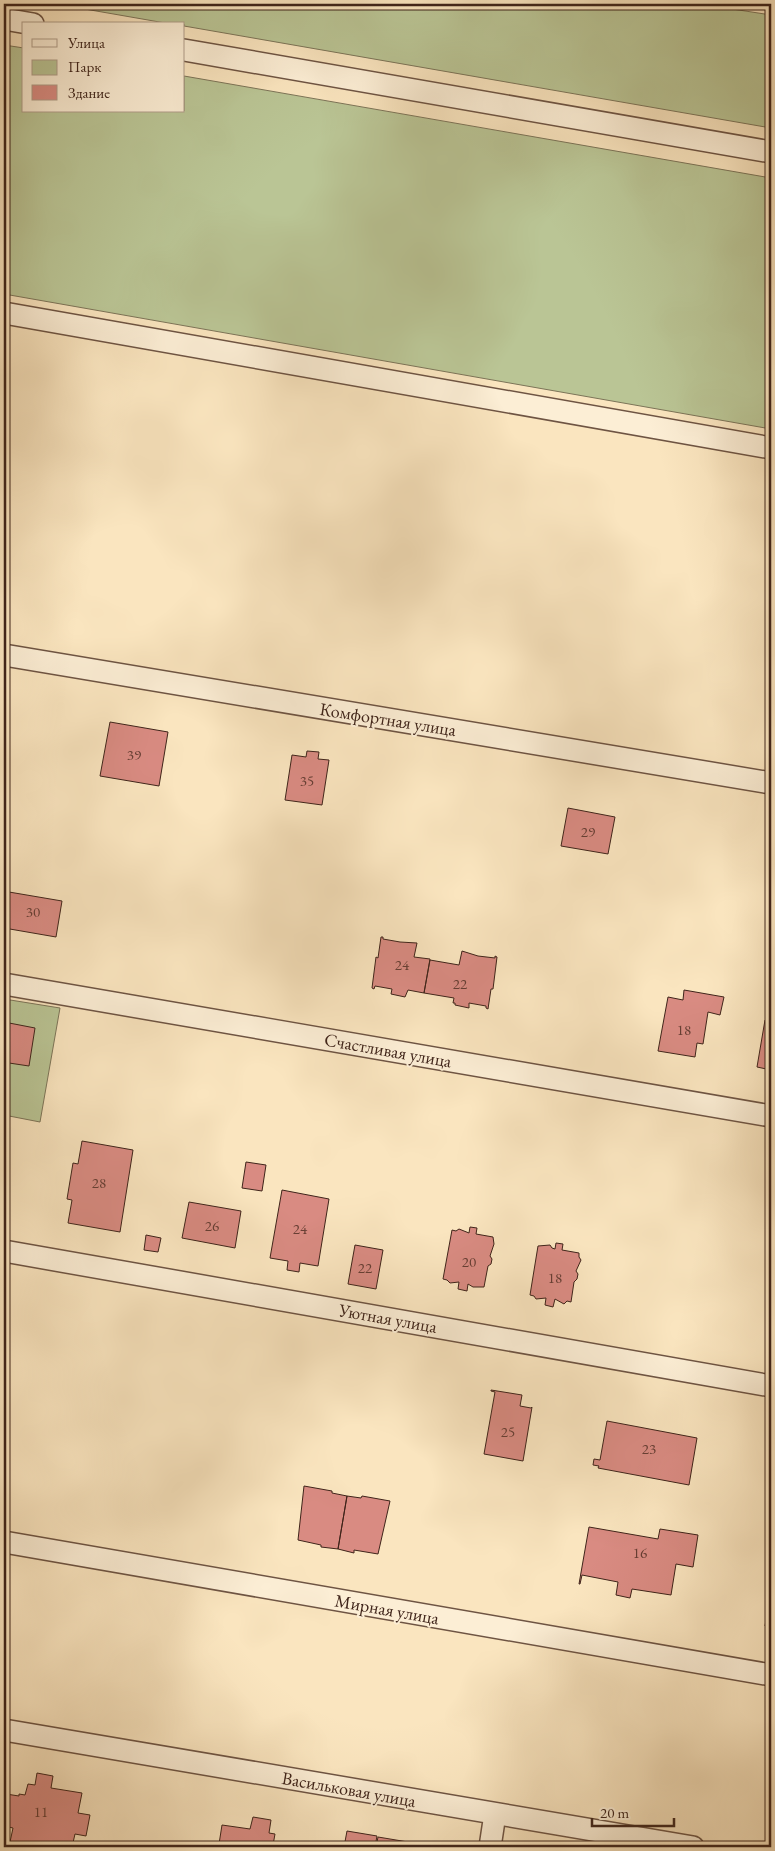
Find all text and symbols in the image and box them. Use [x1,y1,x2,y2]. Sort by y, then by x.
legend [22,22,185,112]
text: Улица [67,33,105,52]
text: Парк [68,57,101,76]
text: Здание [68,83,110,102]
street label: Комфортная улица [318,697,459,741]
house number: 39 [127,745,141,764]
house number: 35 [300,771,314,790]
house number: 29 [581,822,595,841]
house number: 30 [26,902,40,921]
house number: 24 [395,955,410,974]
house number: 22 [453,974,468,993]
house number: 18 [677,1020,691,1039]
street label: Счастливая улица [323,1027,454,1073]
house number: 28 [92,1173,106,1192]
house number: 26 [205,1216,219,1235]
house number: 24 [293,1219,308,1238]
house number: 20 [462,1252,476,1271]
house number: 22 [358,1258,373,1277]
house number: 18 [548,1268,562,1287]
street label: Уютная улица [336,1298,440,1338]
house number: 25 [501,1422,515,1441]
house number: 23 [642,1439,656,1458]
house number: 16 [633,1543,647,1562]
street label: Мирная улица [333,1589,442,1630]
street label: Васильковая улица [280,1766,419,1812]
scale bar [592,1796,675,1828]
house number: 11 [34,1802,48,1821]
text: 20 m [600,1803,629,1822]

